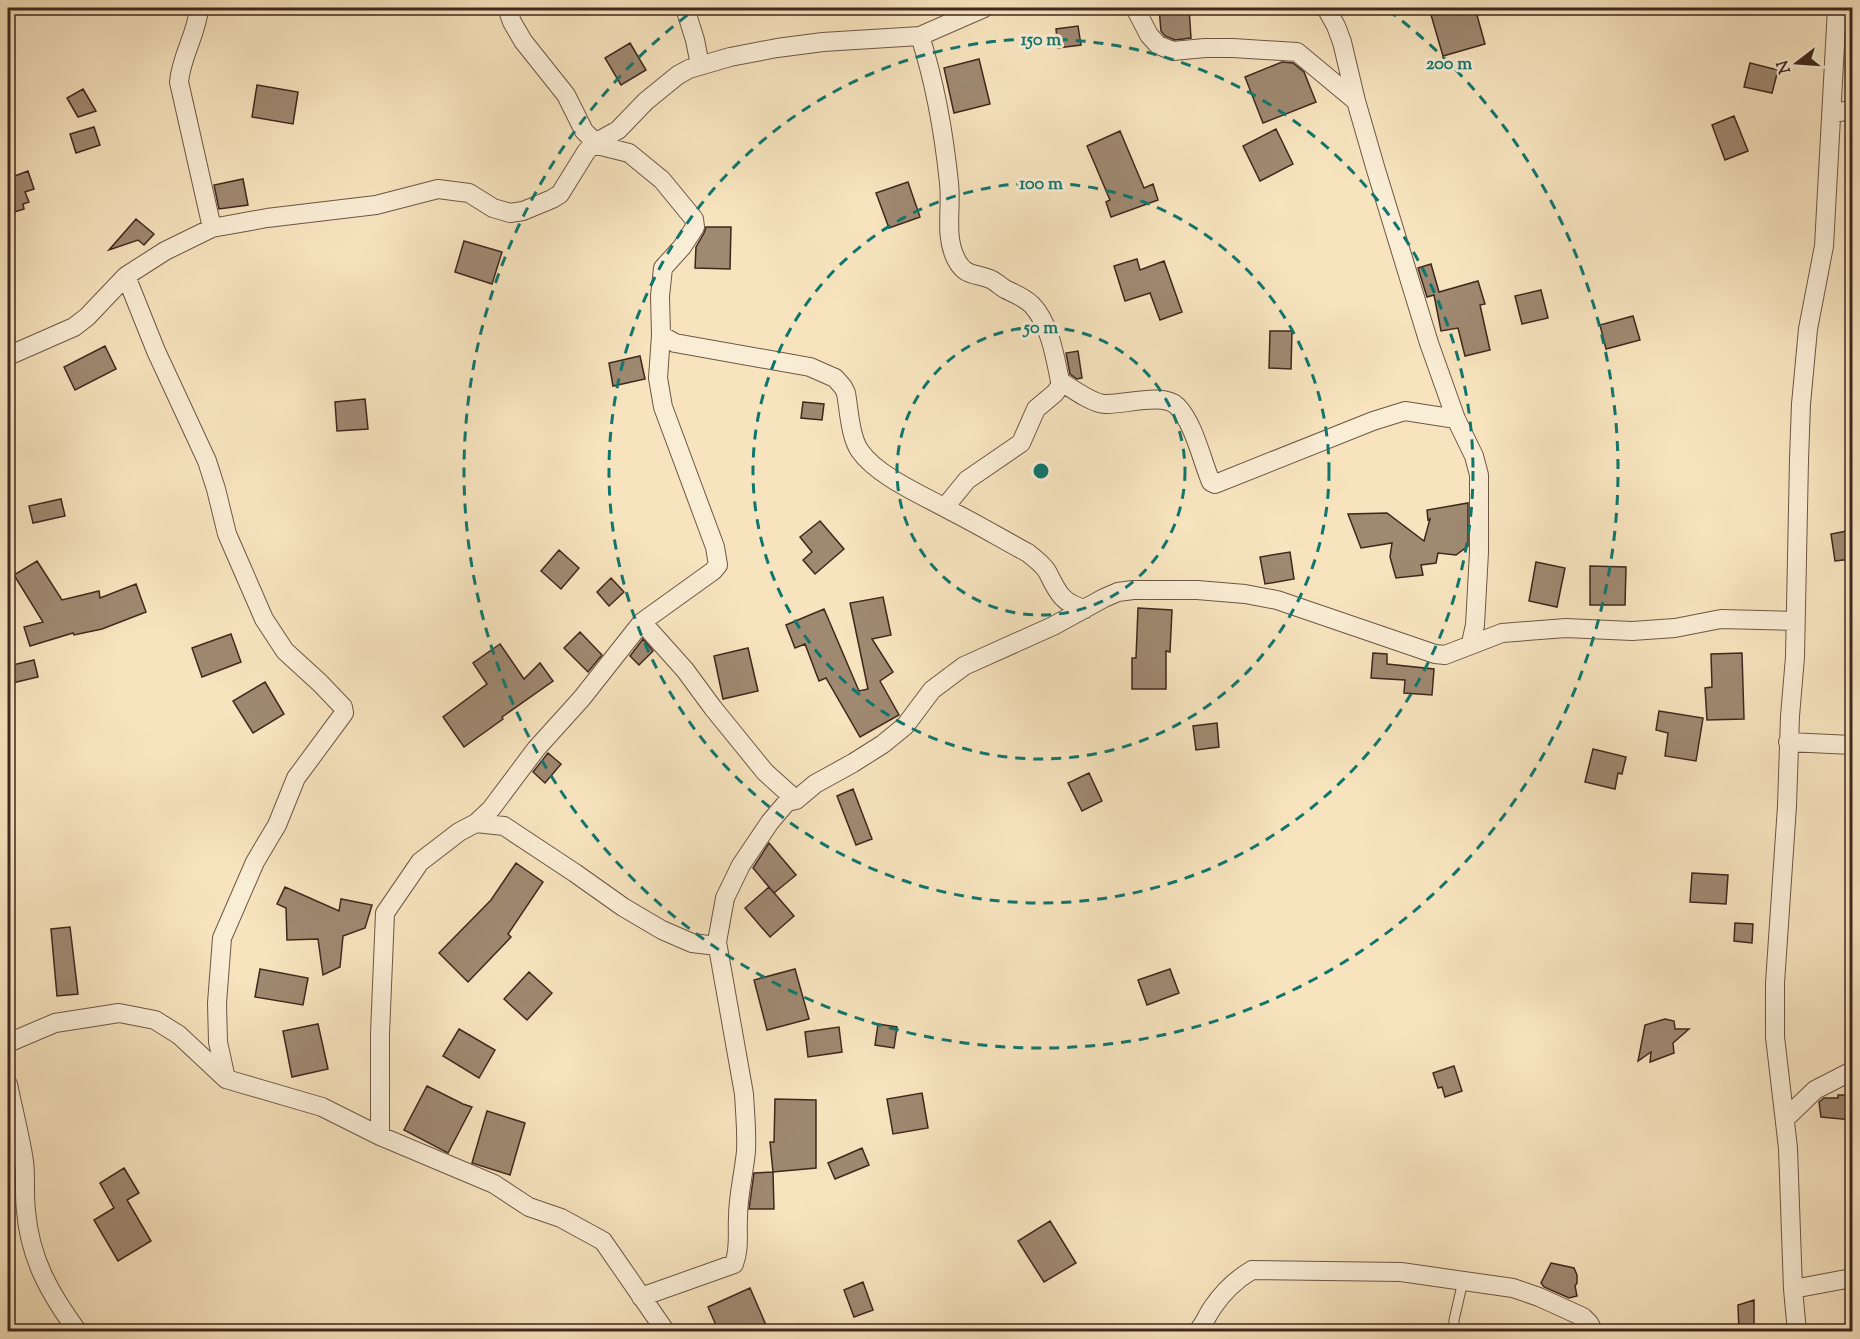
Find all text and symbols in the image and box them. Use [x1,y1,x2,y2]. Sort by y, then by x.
text: 150 m [1021,28,1061,54]
north arrow [1767,33,1827,93]
text: 200 m [1426,52,1472,78]
text: N [1772,57,1798,76]
text: 100 m [1019,172,1063,198]
text: 50 m [1022,316,1058,342]
centre of rings [1031,461,1051,481]

